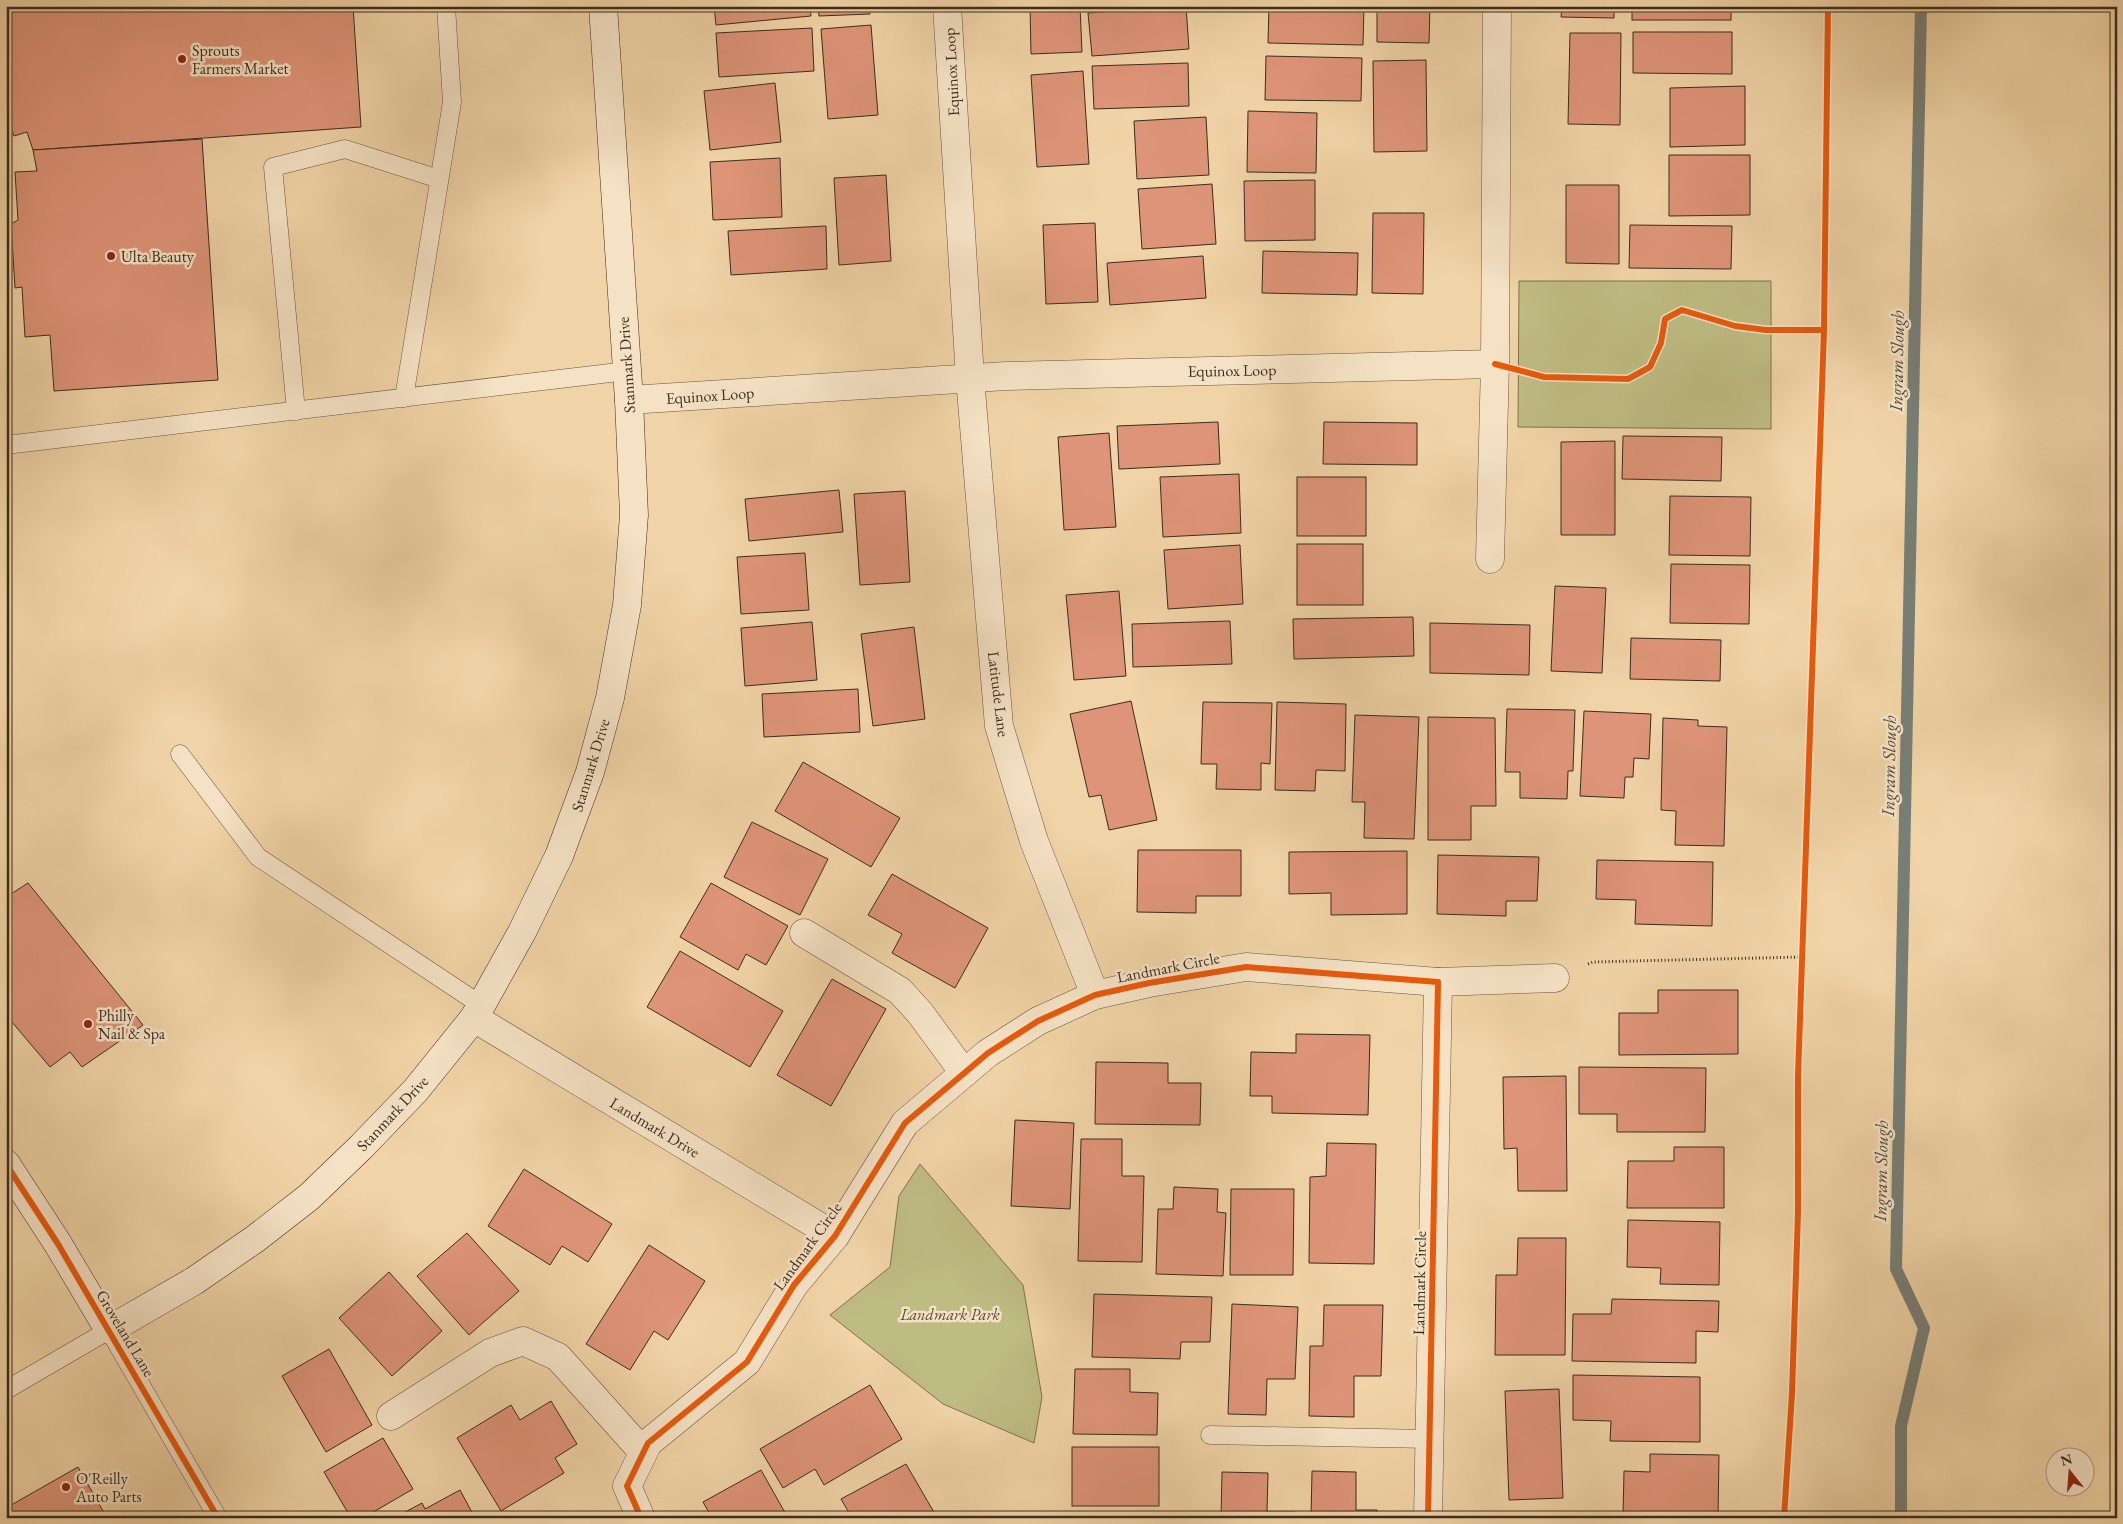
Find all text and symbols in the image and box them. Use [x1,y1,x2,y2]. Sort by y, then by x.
street label: Equinox Loop [939,27,964,117]
place label: Sprouts Farmers Market [192,40,288,79]
marker: Sprouts Farmers Market [176,53,188,65]
place label: Ulta Beauty [121,246,195,267]
marker: Ulta Beauty [105,250,117,262]
water label: Ingram Slough [1884,310,1910,413]
street label: Stanmark Drive [613,316,640,414]
street label: Equinox Loop [1187,359,1277,382]
street label: Equinox Loop [665,382,755,409]
street label: Latitude Lane [983,650,1014,738]
water label: Ingram Slough [1876,715,1902,818]
street label: Stanmark Drive [566,716,615,814]
street label: Landmark Circle [1115,947,1221,988]
place label: Philly Nail & Spa [98,1005,166,1044]
marker: Philly Nail & Spa [82,1018,94,1030]
street label: Stanmark Drive [352,1071,433,1156]
street label: Landmark Drive [606,1092,704,1163]
water label: Ingram Slough [1868,1120,1894,1223]
street label: Landmark Circle [768,1198,847,1295]
street label: Landmark Circle [1408,1231,1431,1335]
street label: Groveland Lane [91,1286,160,1381]
park label: Landmark Park [899,1304,1000,1325]
north arrow [2046,1446,2096,1496]
text: N [2058,1449,2075,1470]
place label: O'Reilly Auto Parts [75,1468,142,1507]
marker: O'Reilly Auto Parts [60,1481,72,1493]

